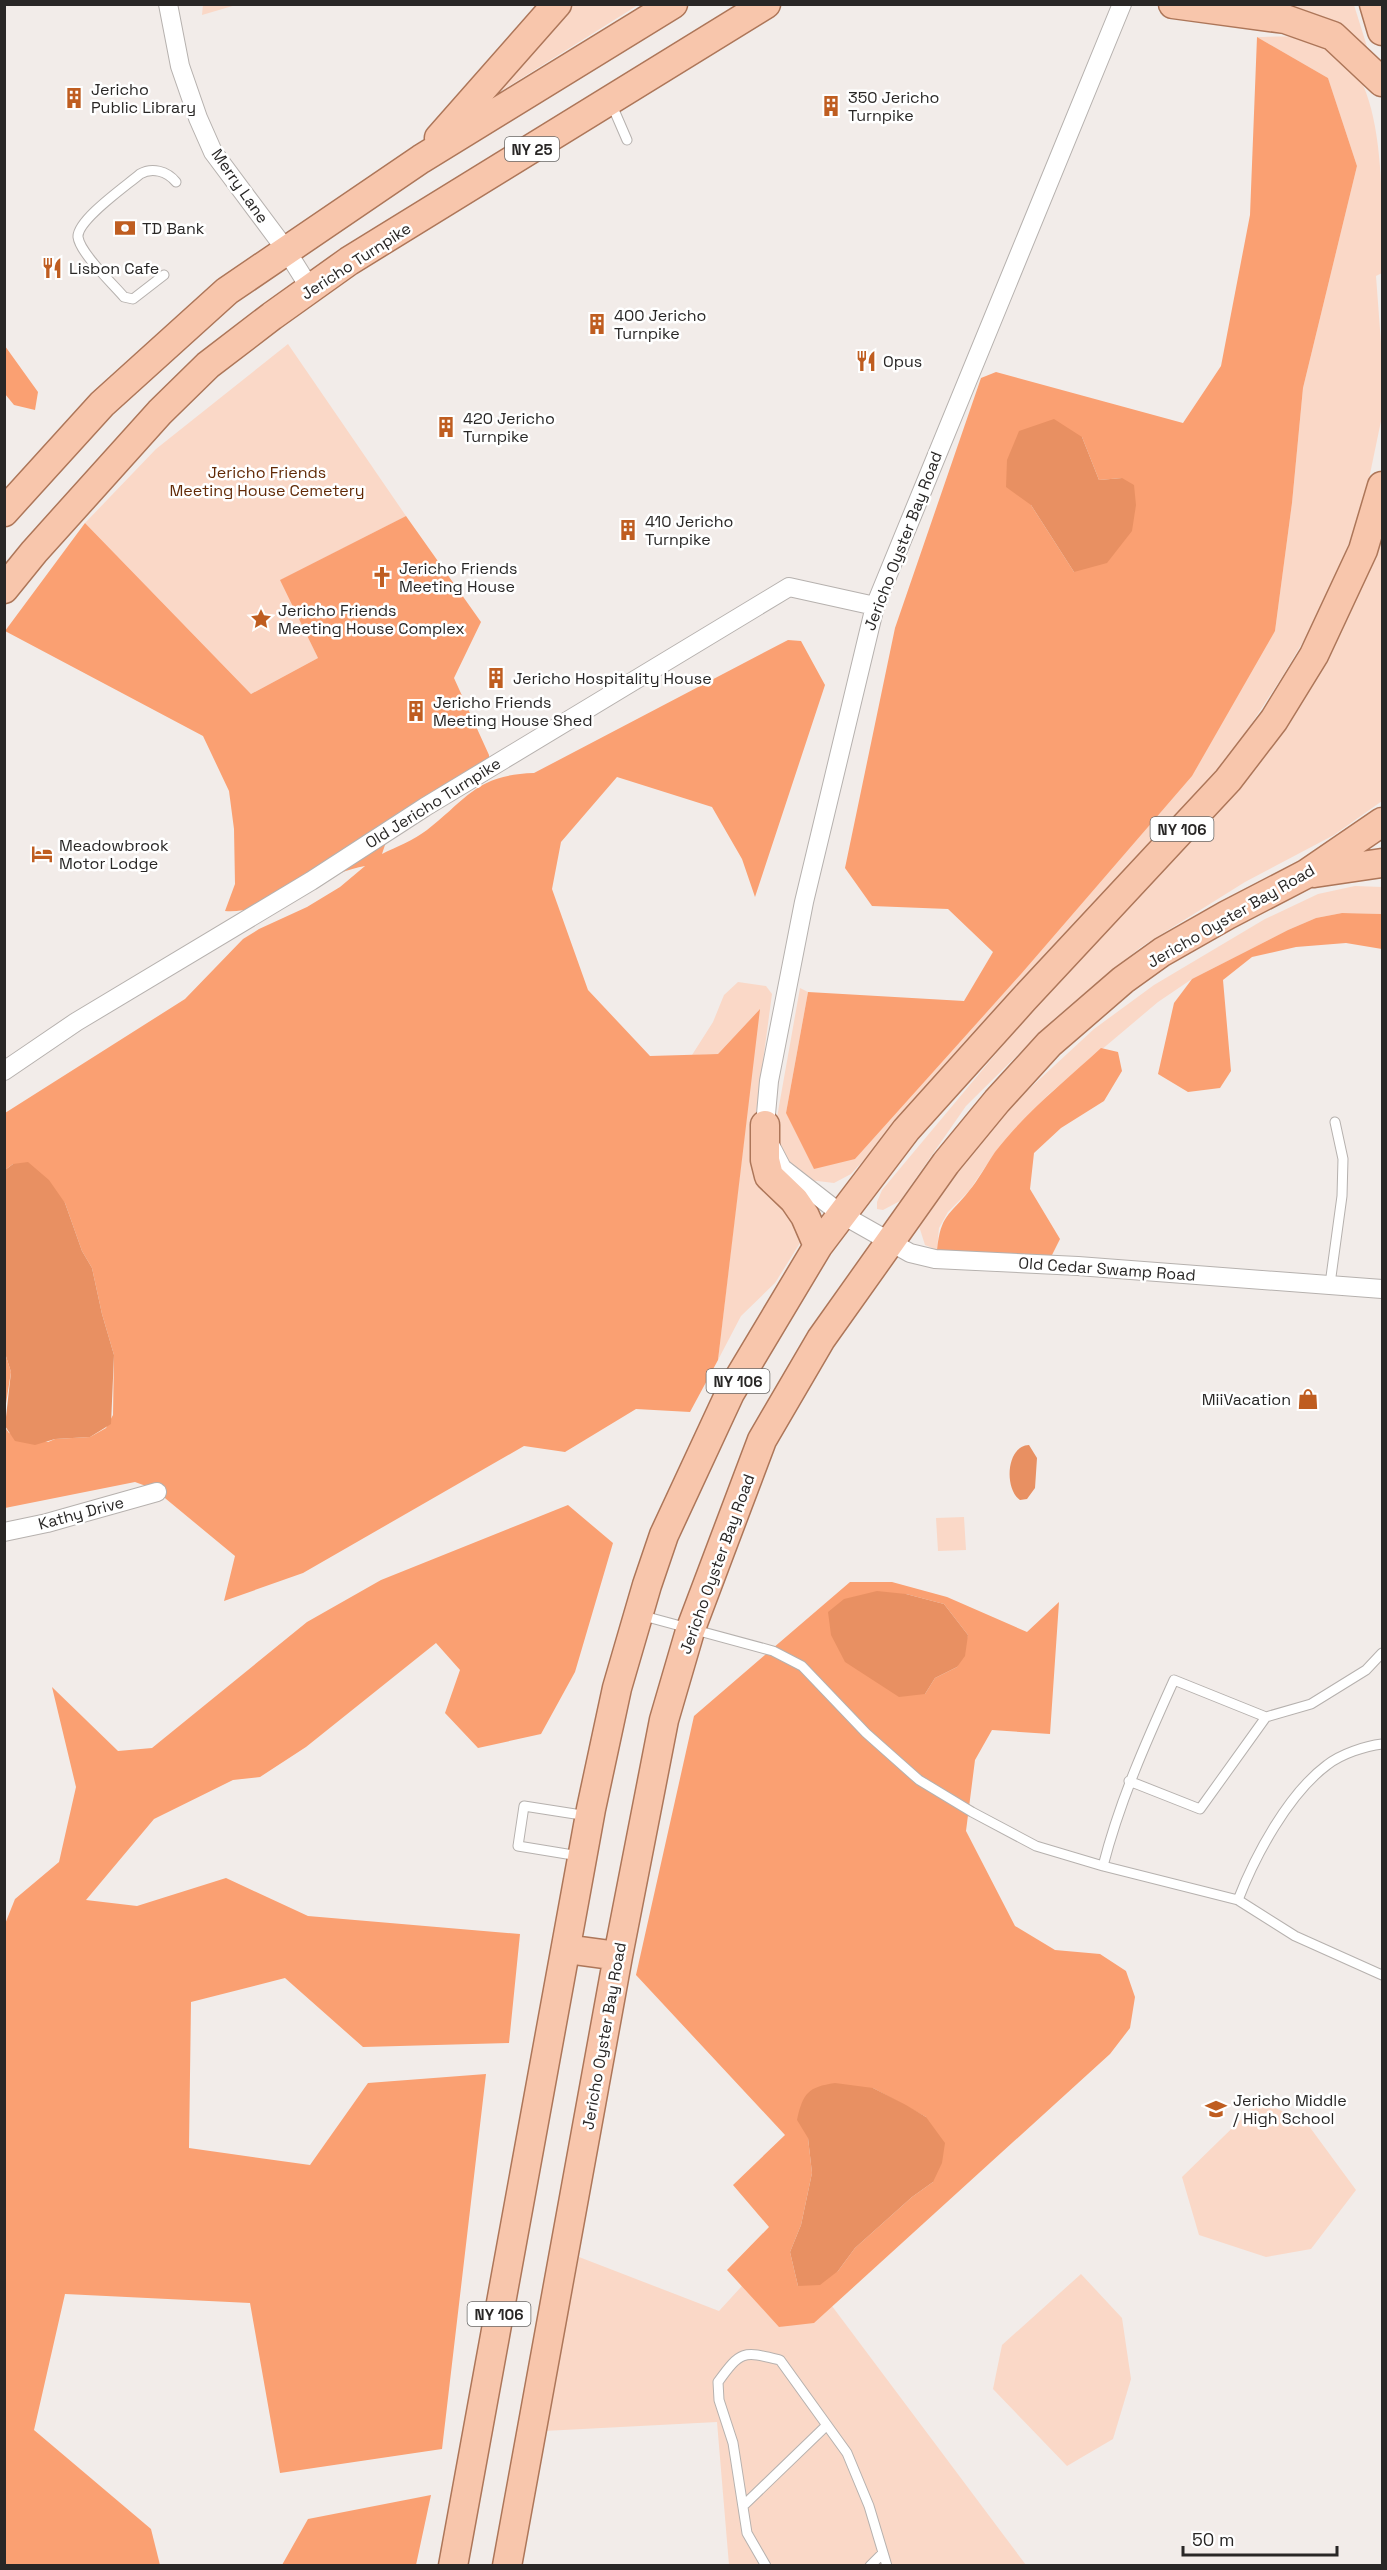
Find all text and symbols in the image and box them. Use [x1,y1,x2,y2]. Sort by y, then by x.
place label: Jericho Public Library [91,79,196,118]
building icon: Jericho Public Library [62,86,86,110]
place label: 350 Jericho Turnpike [848,87,939,126]
building icon: 350 Jericho Turnpike [819,94,843,118]
road number: NY 25 [505,137,559,161]
street label: Merry Lane [207,145,273,227]
bank icon: TD Bank [113,216,137,240]
place label: TD Bank [142,218,205,239]
street label: Jericho Turnpike [297,218,415,304]
restaurant icon: Lisbon Cafe [40,256,64,280]
place label: Lisbon Cafe [69,258,159,279]
place label: 400 Jericho Turnpike [614,305,706,344]
building icon: 400 Jericho Turnpike [585,312,609,336]
restaurant icon: Opus [854,349,878,373]
place label: Opus [883,351,922,372]
place label: 420 Jericho Turnpike [463,408,555,447]
building icon: 420 Jericho Turnpike [434,415,458,439]
street label: Jericho Oyster Bay Road [859,449,947,633]
park label: Jericho Friends Meeting House Cemetery [169,462,365,501]
place label: 410 Jericho Turnpike [645,511,733,550]
building icon: 410 Jericho Turnpike [616,518,640,542]
place label: Jericho Friends Meeting House [399,558,518,597]
church icon: Jericho Friends Meeting House [370,565,394,589]
place label: Jericho Friends Meeting House Complex [278,600,465,639]
place icon: Jericho Friends Meeting House Complex [249,607,273,631]
building icon: Jericho Hospitality House [484,666,508,690]
place label: Jericho Hospitality House [513,668,712,689]
place label: Jericho Friends Meeting House Shed [433,692,593,731]
building icon: Jericho Friends Meeting House Shed [404,699,428,723]
street label: Old Jericho Turnpike [361,753,505,853]
road number: NY 106 [1150,817,1214,841]
place label: Meadowbrook Motor Lodge [59,835,169,874]
hotel icon: Meadowbrook Motor Lodge [30,842,54,866]
street label: Jericho Oyster Bay Road [1143,859,1319,973]
street label: Old Cedar Swamp Road [1018,1252,1196,1286]
road number: NY 106 [706,1369,770,1393]
shop icon: MiiVacation [1296,1387,1320,1411]
place label: MiiVacation [1202,1389,1291,1410]
street label: Jericho Oyster Bay Road [675,1471,759,1657]
street label: Kathy Drive [36,1492,126,1534]
street label: Jericho Oyster Bay Road [577,1941,631,2131]
place label: Jericho Middle / High School [1233,2090,1347,2129]
school or university icon: Jericho Middle / High School [1204,2097,1228,2121]
road number: NY 106 [468,2302,530,2326]
scale bar [1183,2519,1338,2557]
text: 50 m [1192,2528,1234,2551]

